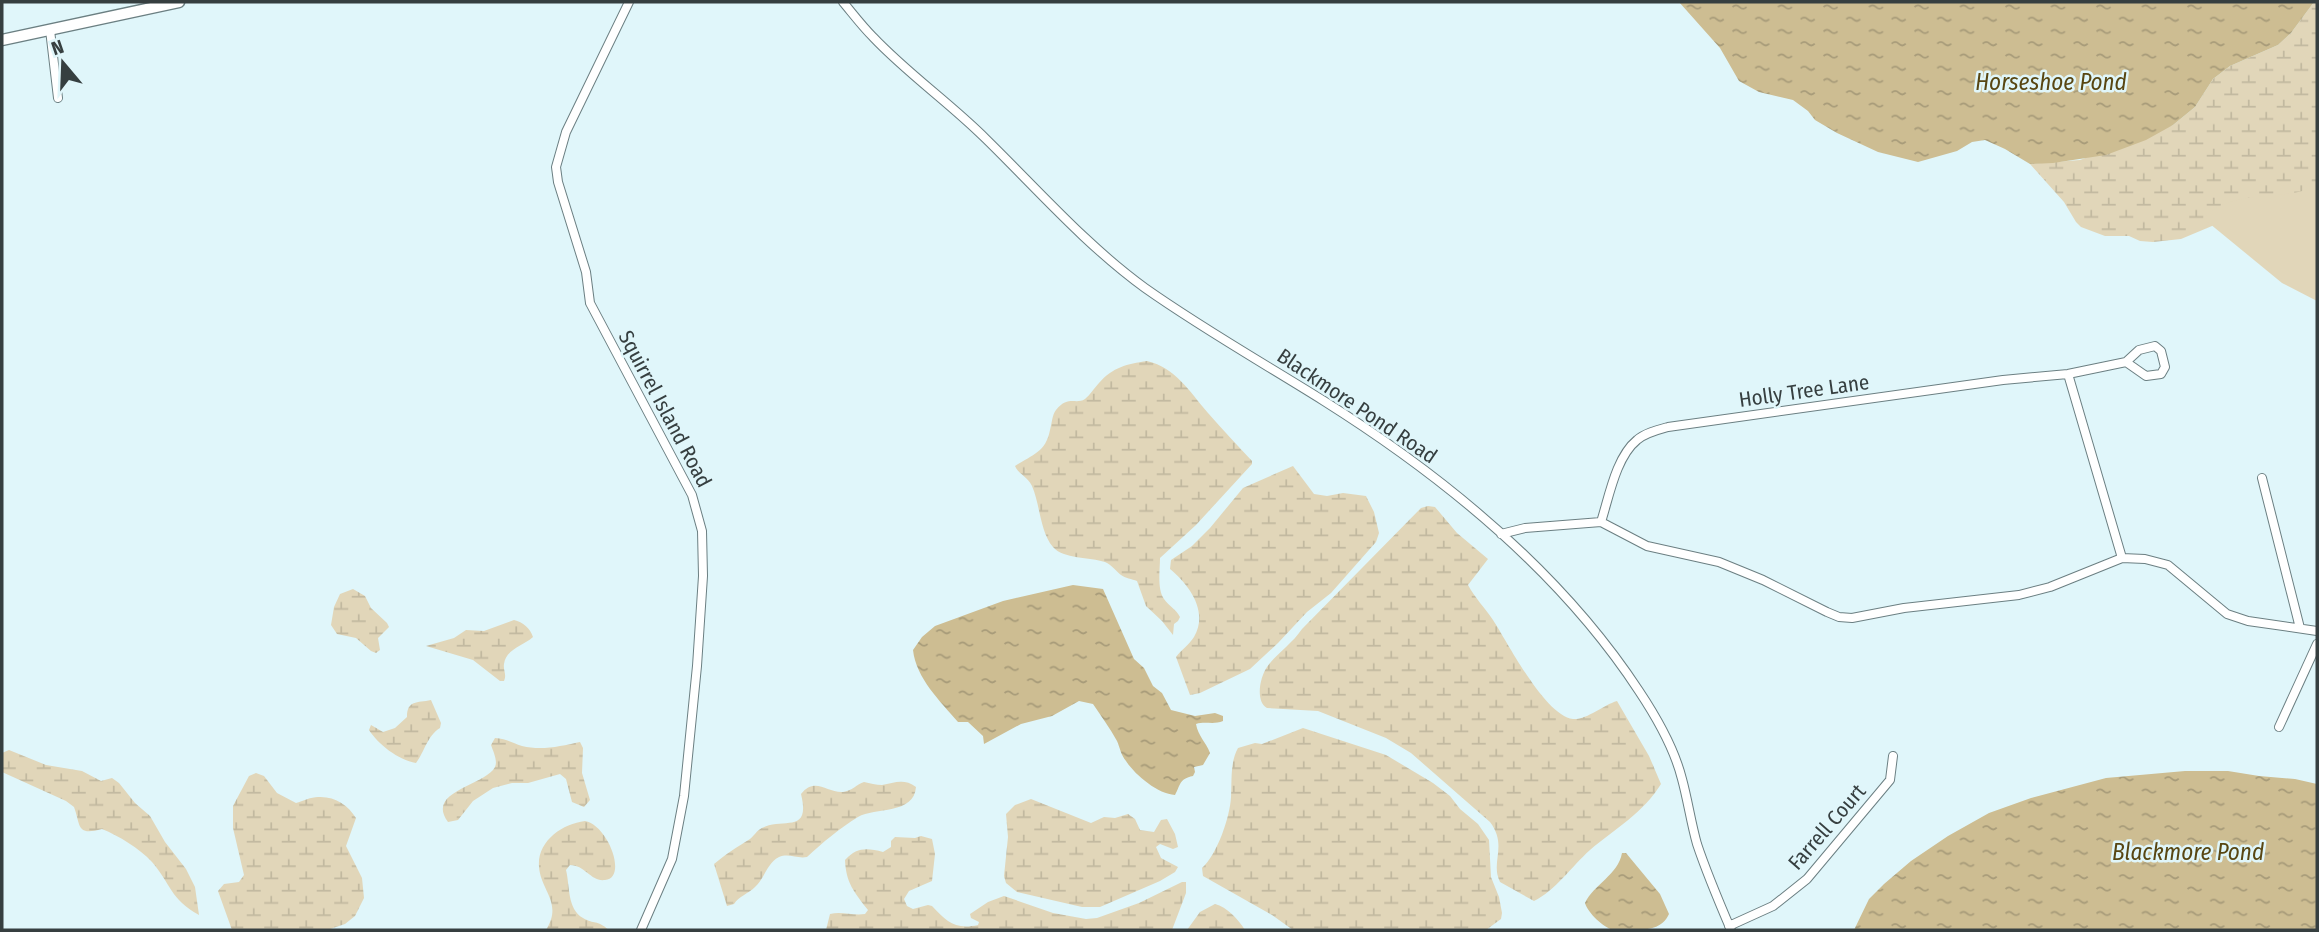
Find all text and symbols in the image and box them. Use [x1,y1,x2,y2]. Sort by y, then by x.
north arrow [28,28,98,98]
text: N [48,35,67,60]
water label: Horseshoe Pond [1975,68,2127,96]
street label: Squirrel Island Road [613,326,717,492]
street label: Blackmore Pond Road [1272,343,1442,469]
street label: Holly Tree Lane [1737,369,1871,413]
street label: Farrell Court [1783,779,1871,875]
water label: Blackmore Pond [2112,838,2264,866]

